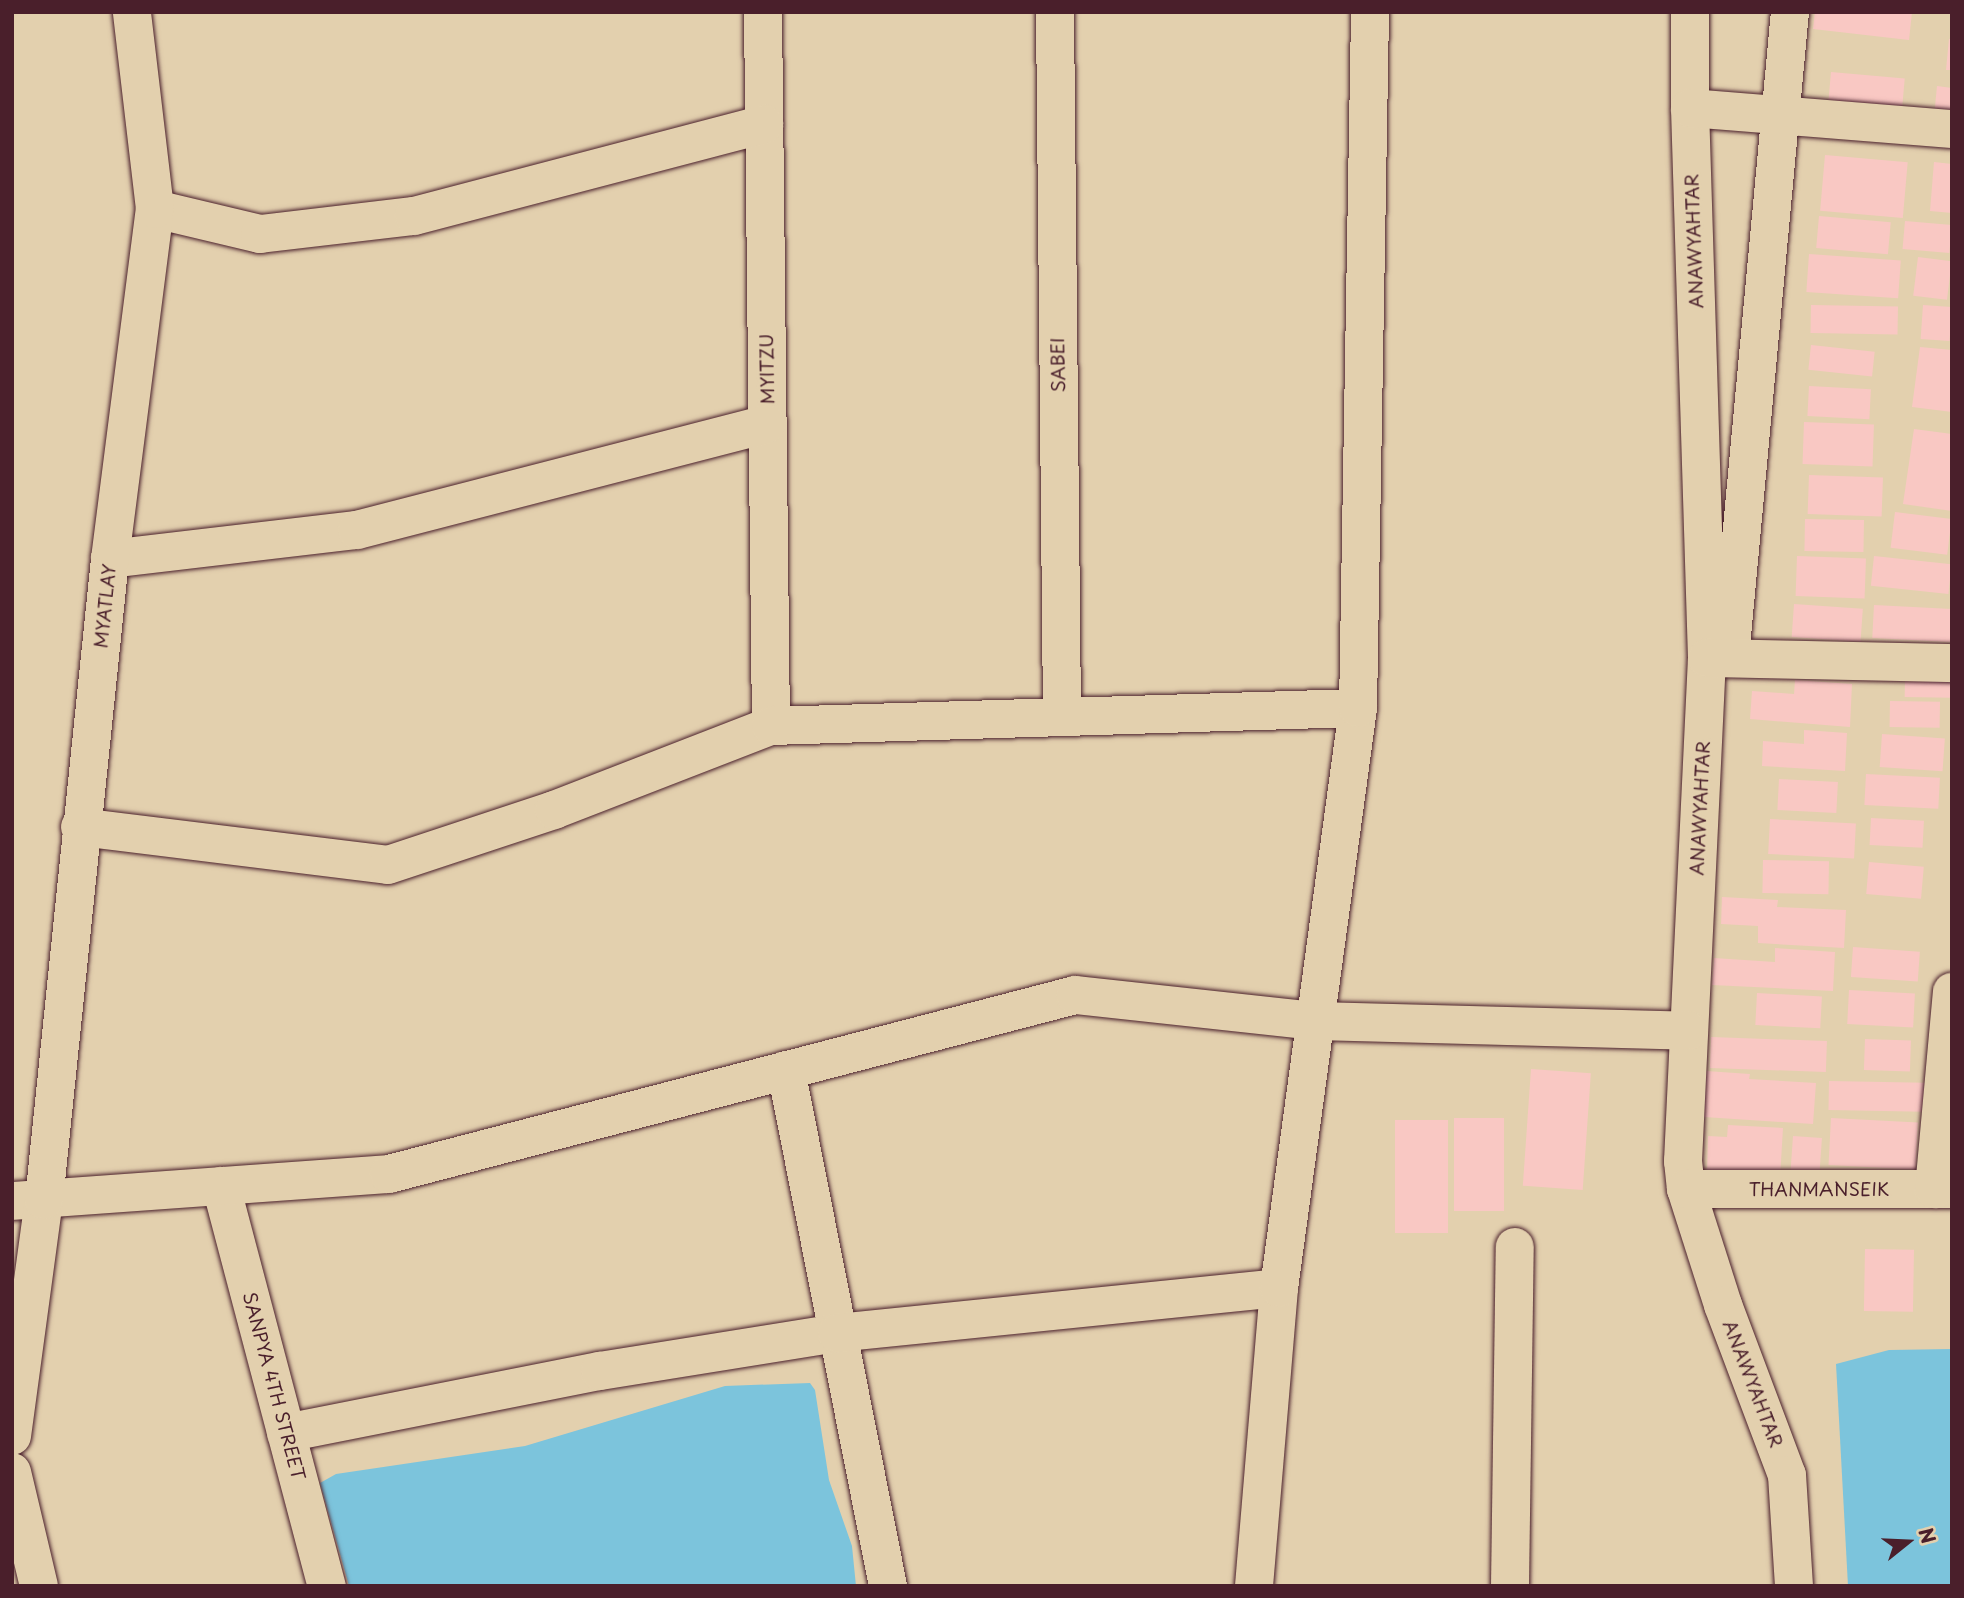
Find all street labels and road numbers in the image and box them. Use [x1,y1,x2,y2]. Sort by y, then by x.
street label: ANAWYAHTAR [1681,173,1707,309]
street label: MYITZU [756,334,778,404]
street label: SABEI [1047,337,1069,393]
street label: MYATLAY [90,563,120,649]
street label: ANAWYAHTAR [1686,740,1714,876]
street label: THANMANSEIK [1749,1178,1889,1200]
street label: SANPYA 4TH STREET [238,1289,310,1483]
street label: ANAWYAHTAR [1719,1317,1787,1451]

